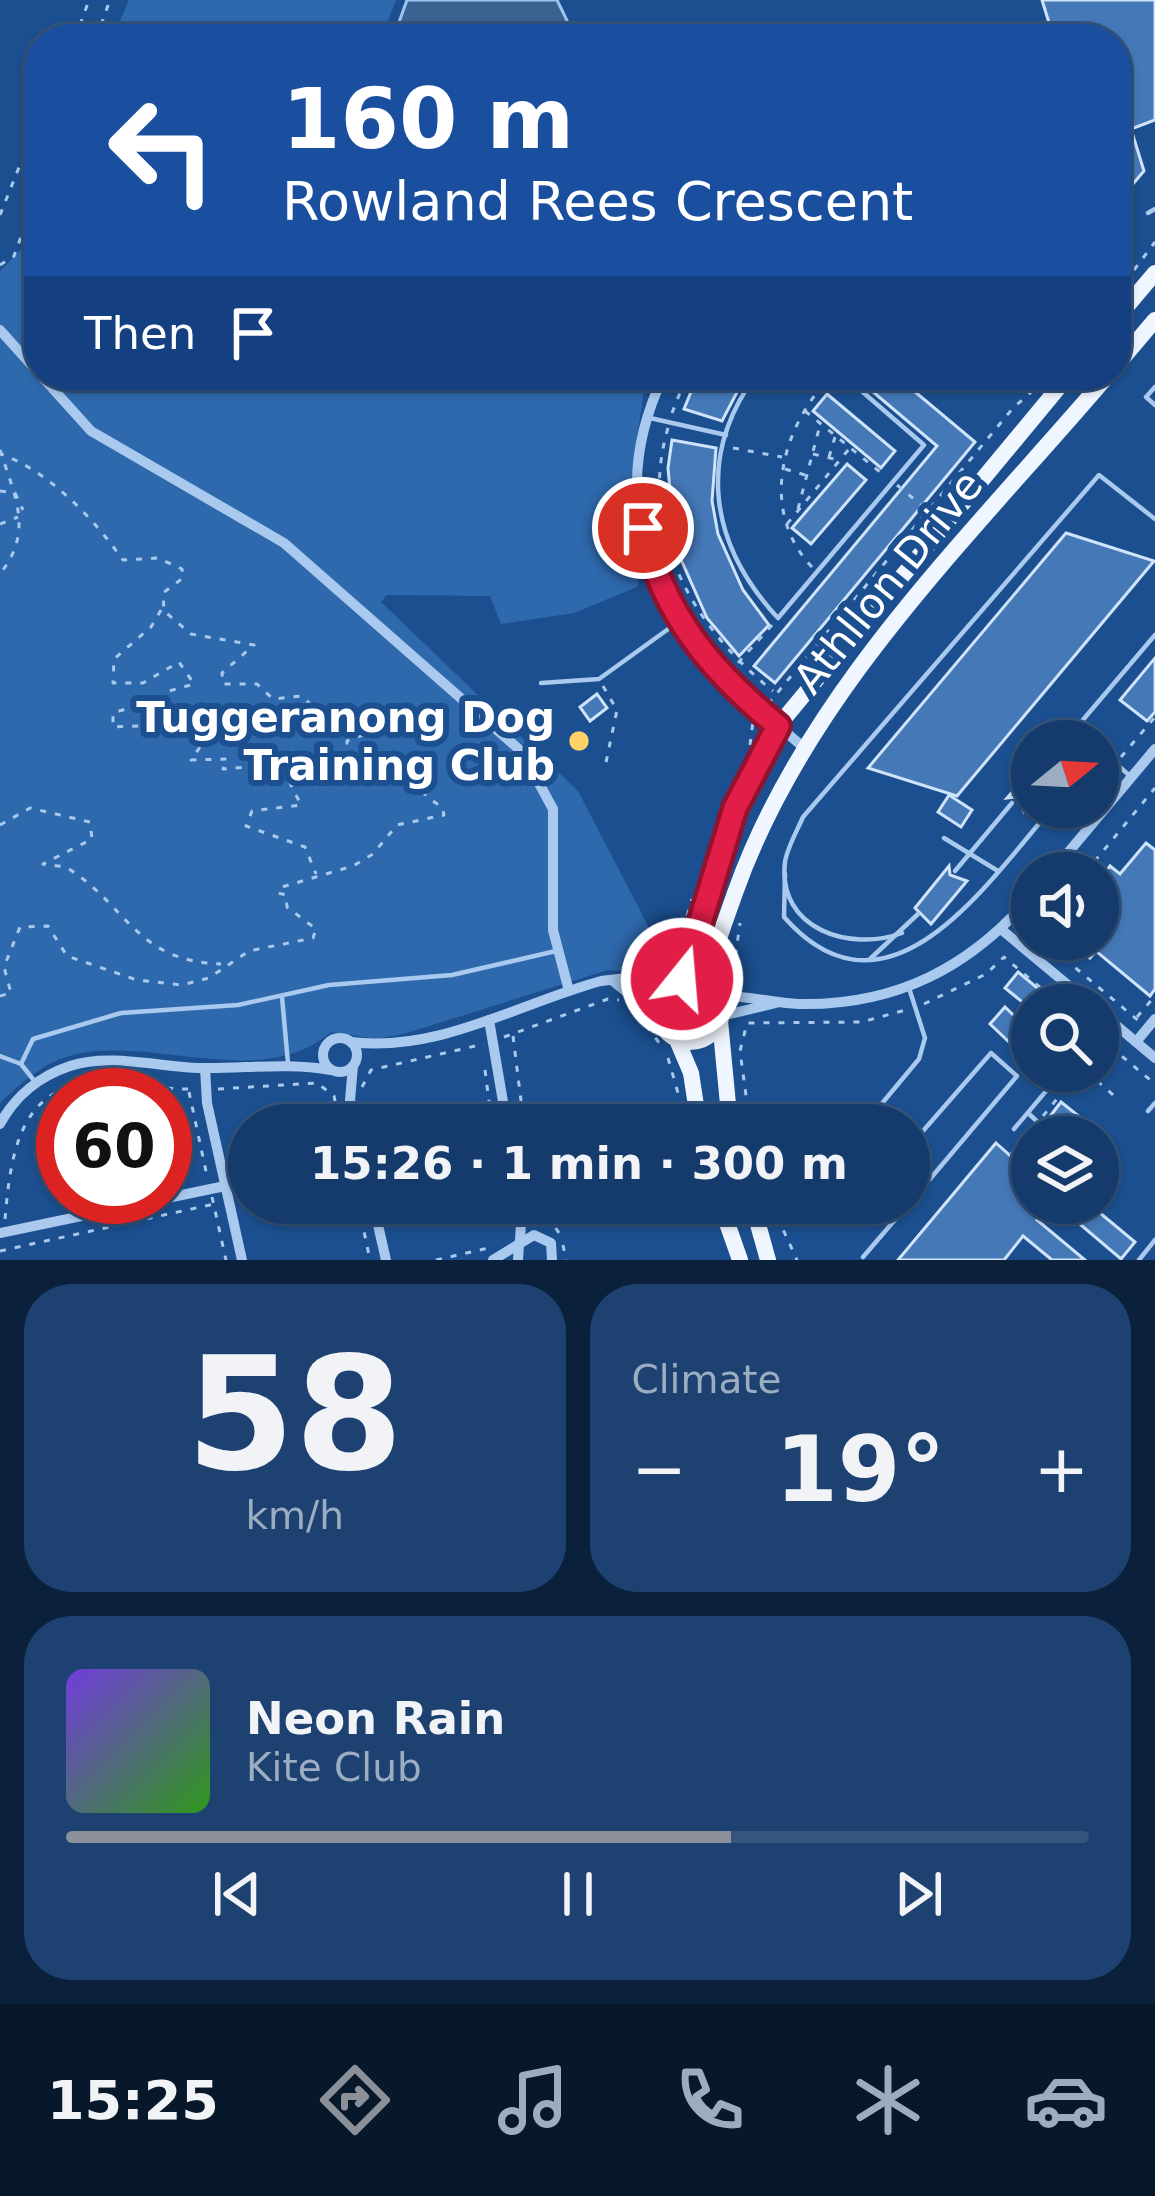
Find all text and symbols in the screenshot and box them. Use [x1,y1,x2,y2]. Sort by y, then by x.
text: 160 m [282,70,574,168]
icon: left [84,72,240,228]
text: Rowland Rees Crescent [282,170,913,233]
icon: arrive [220,300,286,366]
text: Then [84,307,196,360]
street label: Athllon Drive [783,461,993,703]
pin [592,477,694,579]
icon: arrive [610,495,676,561]
place label: Tuggeranong Dog Training Club [136,693,555,790]
north arrow [1011,720,1119,828]
map controls [1011,720,1119,1224]
marker: Tuggeranong Dog Training Club [566,728,592,754]
button: sound [1011,852,1119,960]
position arrow [619,916,745,1042]
button: search [1011,984,1119,1092]
speed limit sign: 60 [36,1068,192,1224]
button: layers [1011,1116,1119,1224]
text: 15:26 · 1 min · 300 m [310,1137,848,1190]
text: 58 [186,1324,403,1506]
text: Climate [632,1357,782,1402]
text: 19° [775,1417,945,1522]
text: − [632,1431,687,1508]
text: + [1034,1431,1089,1508]
text: km/h [246,1493,344,1538]
text: Neon Rain [246,1692,505,1745]
text: Kite Club [246,1745,422,1790]
icon: previous [204,1861,270,1927]
icon: pause [545,1861,611,1927]
icon: next [886,1861,952,1927]
icon: directions [313,2058,397,2142]
icon: music [491,2058,575,2142]
icon: phone [668,2058,752,2142]
icon: climate [846,2058,930,2142]
icon: car [1024,2058,1108,2142]
text: 15:25 [47,2069,219,2132]

